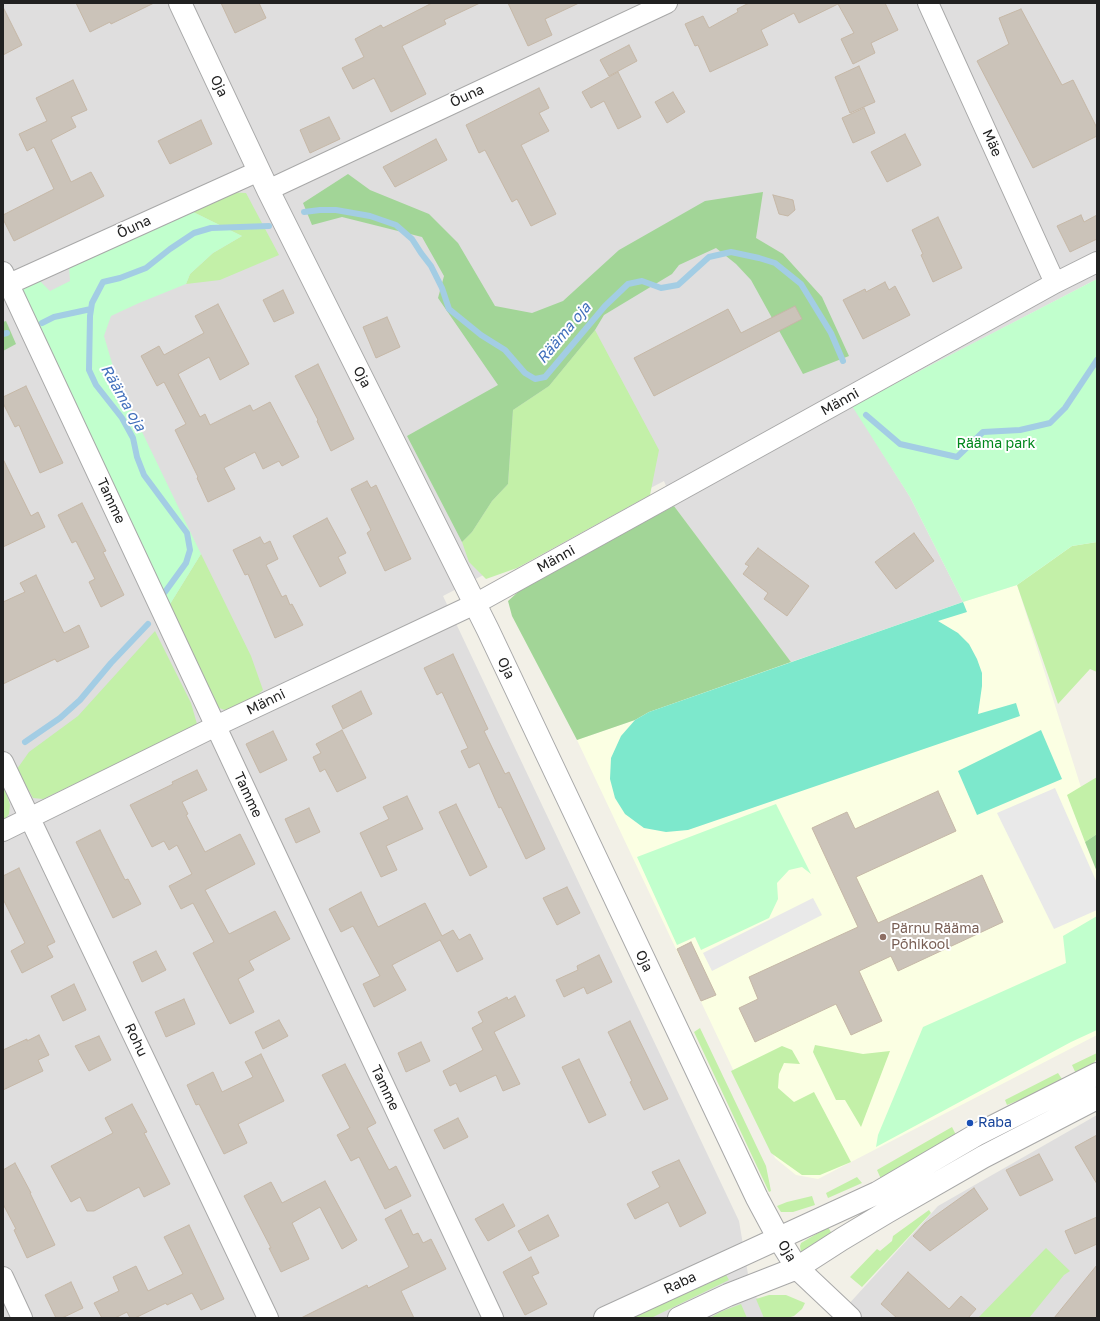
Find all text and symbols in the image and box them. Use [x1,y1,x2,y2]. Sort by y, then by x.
street label: Oja [207,72,231,100]
street label: Õuna [447,81,487,111]
street label: Mäe [979,127,1005,159]
street label: Õuna [114,212,154,242]
water label: Rääma oja [533,299,595,367]
water label: Rääma oja [97,361,149,435]
street label: Oja [350,363,374,391]
street label: Männi [818,385,862,419]
park label: Rääma park [957,436,1035,452]
street label: Tamme [93,476,129,526]
street label: Männi [534,542,578,576]
street label: Oja [494,654,518,682]
street label: Männi [244,685,288,719]
street label: Tamme [230,770,266,820]
place label: Pärnu Rääma Põhikool [891,921,979,954]
marker: Pärnu Rääma Põhikool [878,932,888,942]
street label: Oja [632,947,656,975]
street label: Rohu [121,1021,151,1059]
street label: Tamme [367,1063,403,1113]
place label: Raba [978,1115,1012,1131]
marker: Raba [965,1118,975,1128]
street label: Oja [774,1237,800,1265]
street label: Raba [661,1268,699,1298]

